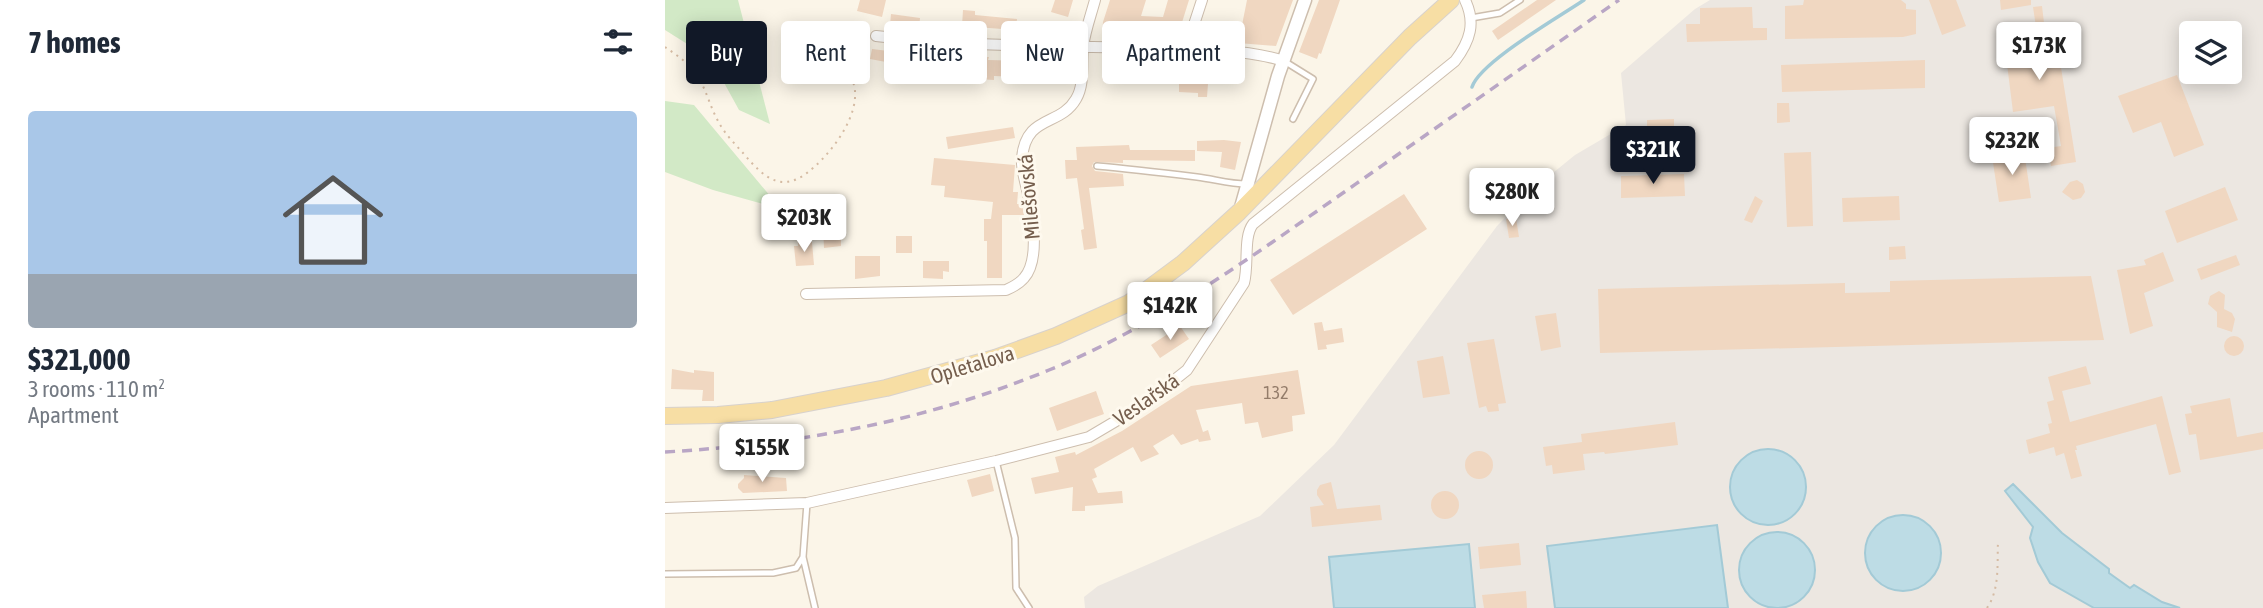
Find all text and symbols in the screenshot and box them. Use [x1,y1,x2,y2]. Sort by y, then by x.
chip: Buy [686,21,767,84]
chip: Rent [781,21,870,84]
chip: Filters [884,21,987,84]
chip: New [1001,21,1088,84]
chip: Apartment [1102,21,1245,84]
map controls [2179,21,2242,84]
button: layers [2179,21,2242,84]
pin: $173K [1990,22,2088,82]
icon: filters [599,23,637,61]
text: 7 homes [28,25,121,59]
text: $173K [2012,32,2066,58]
pin: $232K [1963,118,2061,177]
pin: $321K [1604,127,1702,186]
text: $232K [1985,127,2039,153]
text: $321K [1626,136,1680,162]
street label: Milešovská [1012,153,1044,241]
icon: home [270,157,396,283]
pin: $280K [1463,168,1561,228]
text: $280K [1485,178,1539,204]
pin: $203K [755,194,853,254]
text: $203K [777,204,831,230]
pin: $142K [1121,282,1219,342]
text: $142K [1143,292,1197,318]
street label: Opletalova [927,340,1017,388]
text: $321,000 [28,342,131,376]
street label: Veslařská [1109,368,1183,430]
text: 3 rooms · 110 m² [28,376,165,402]
house number: 132 [1263,382,1289,403]
text: Apartment [28,402,119,428]
pin: $155K [713,424,811,484]
text: $155K [735,434,789,460]

